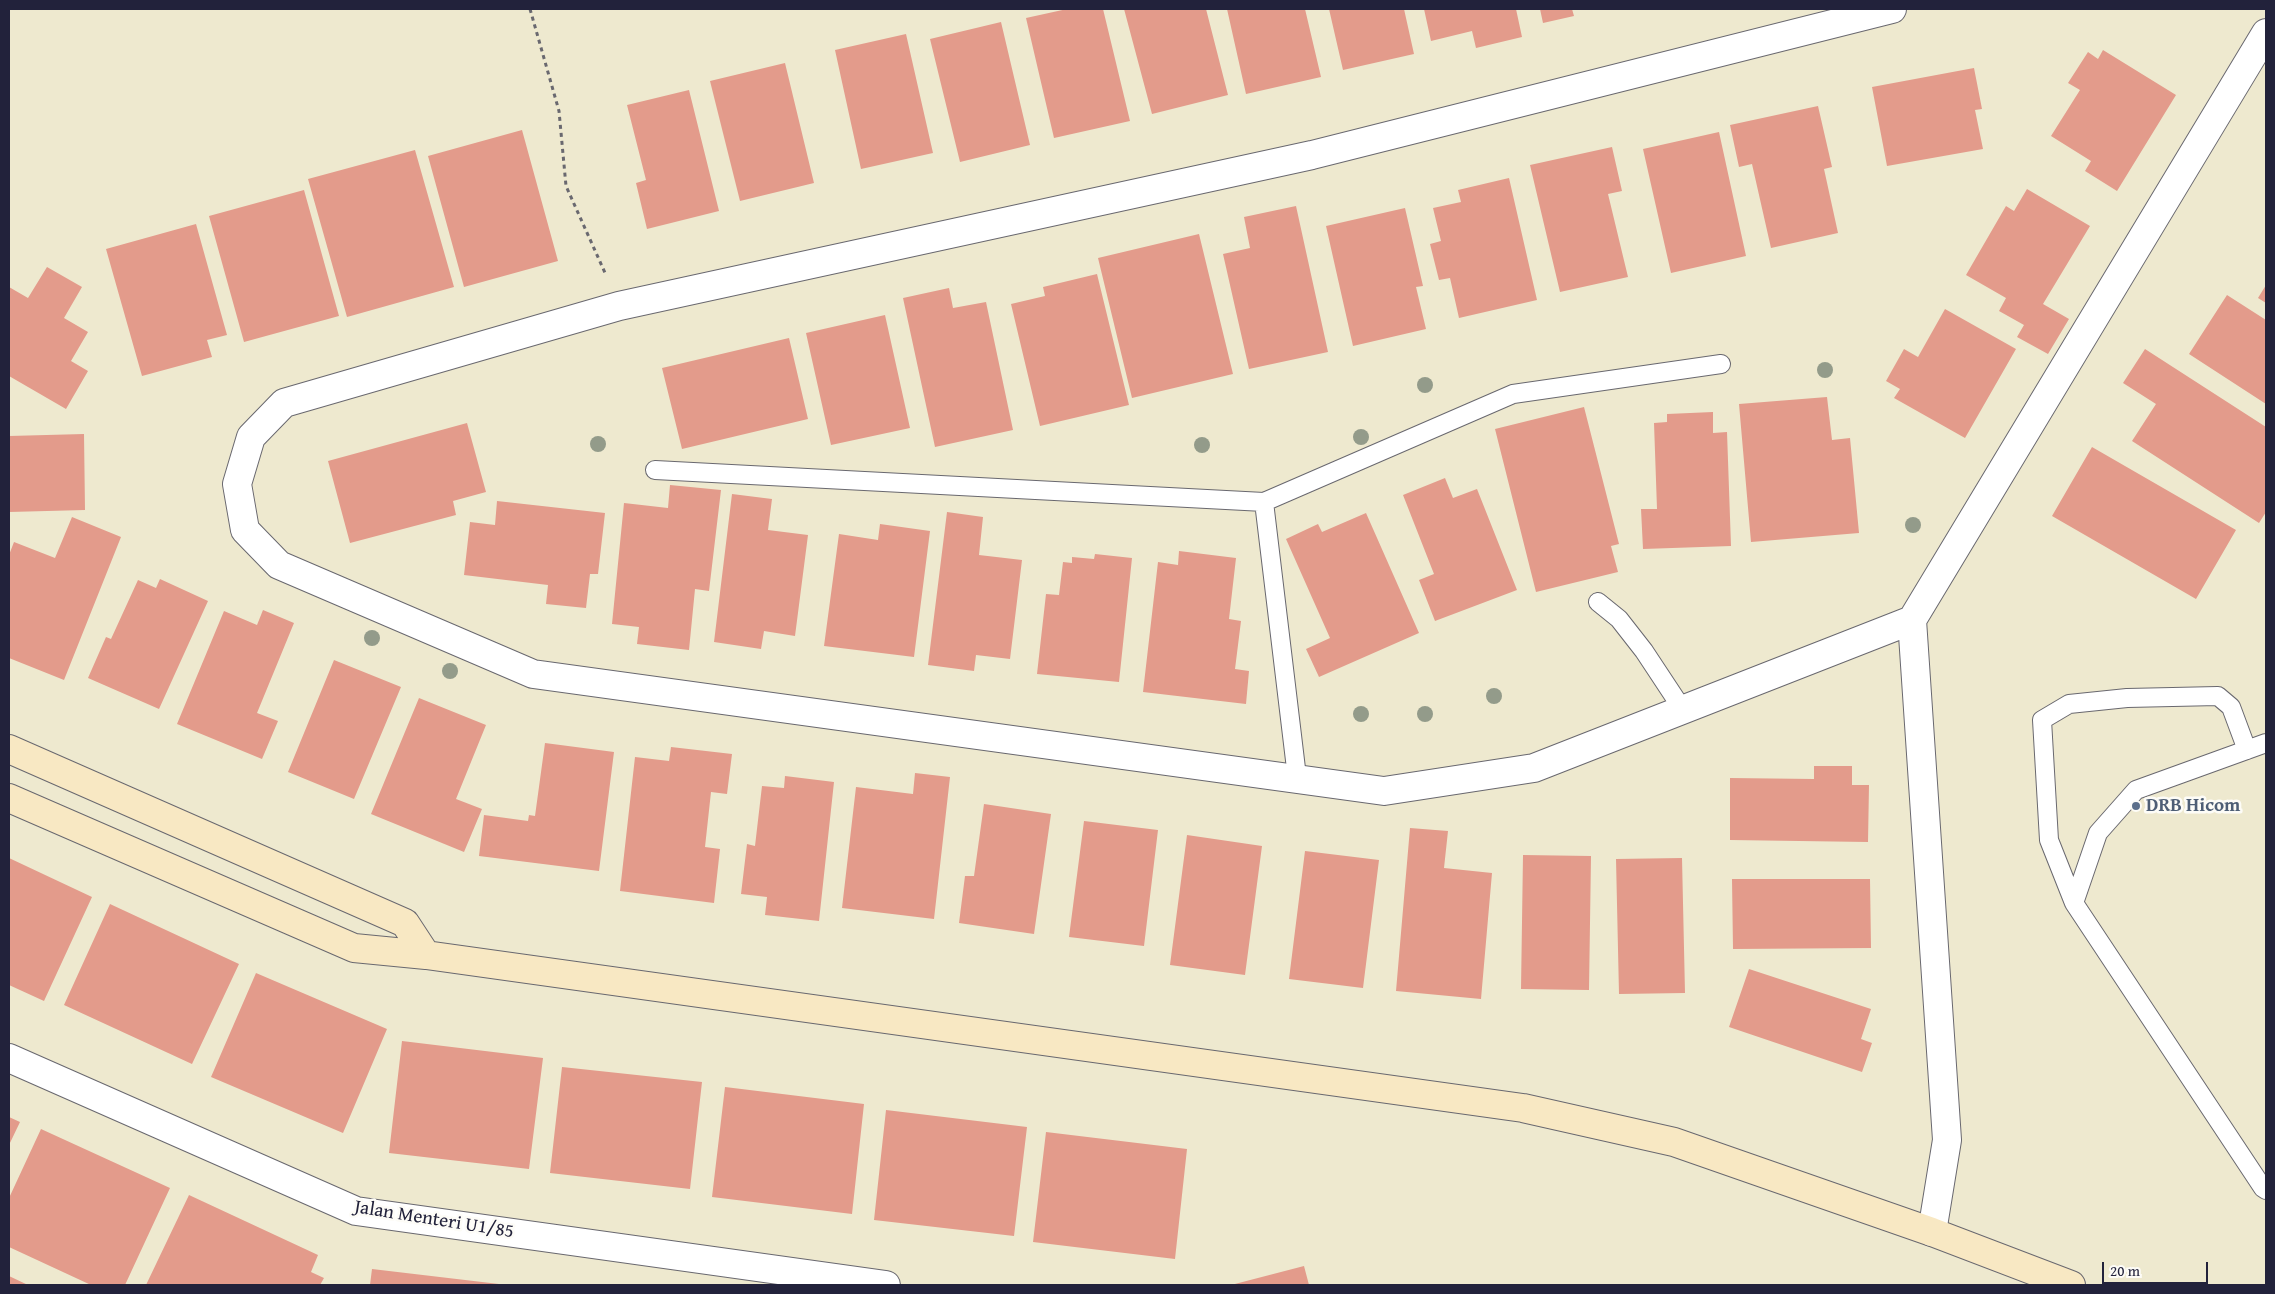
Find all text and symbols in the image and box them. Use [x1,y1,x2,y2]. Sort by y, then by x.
place label: DRB Hicom [2146,795,2240,817]
marker: DRB Hicom [2130,800,2142,812]
street label: Jalan Menteri U1/85 [353,1196,515,1244]
scale bar [2105,1252,2211,1284]
text: 20 m [2110,1260,2140,1281]

